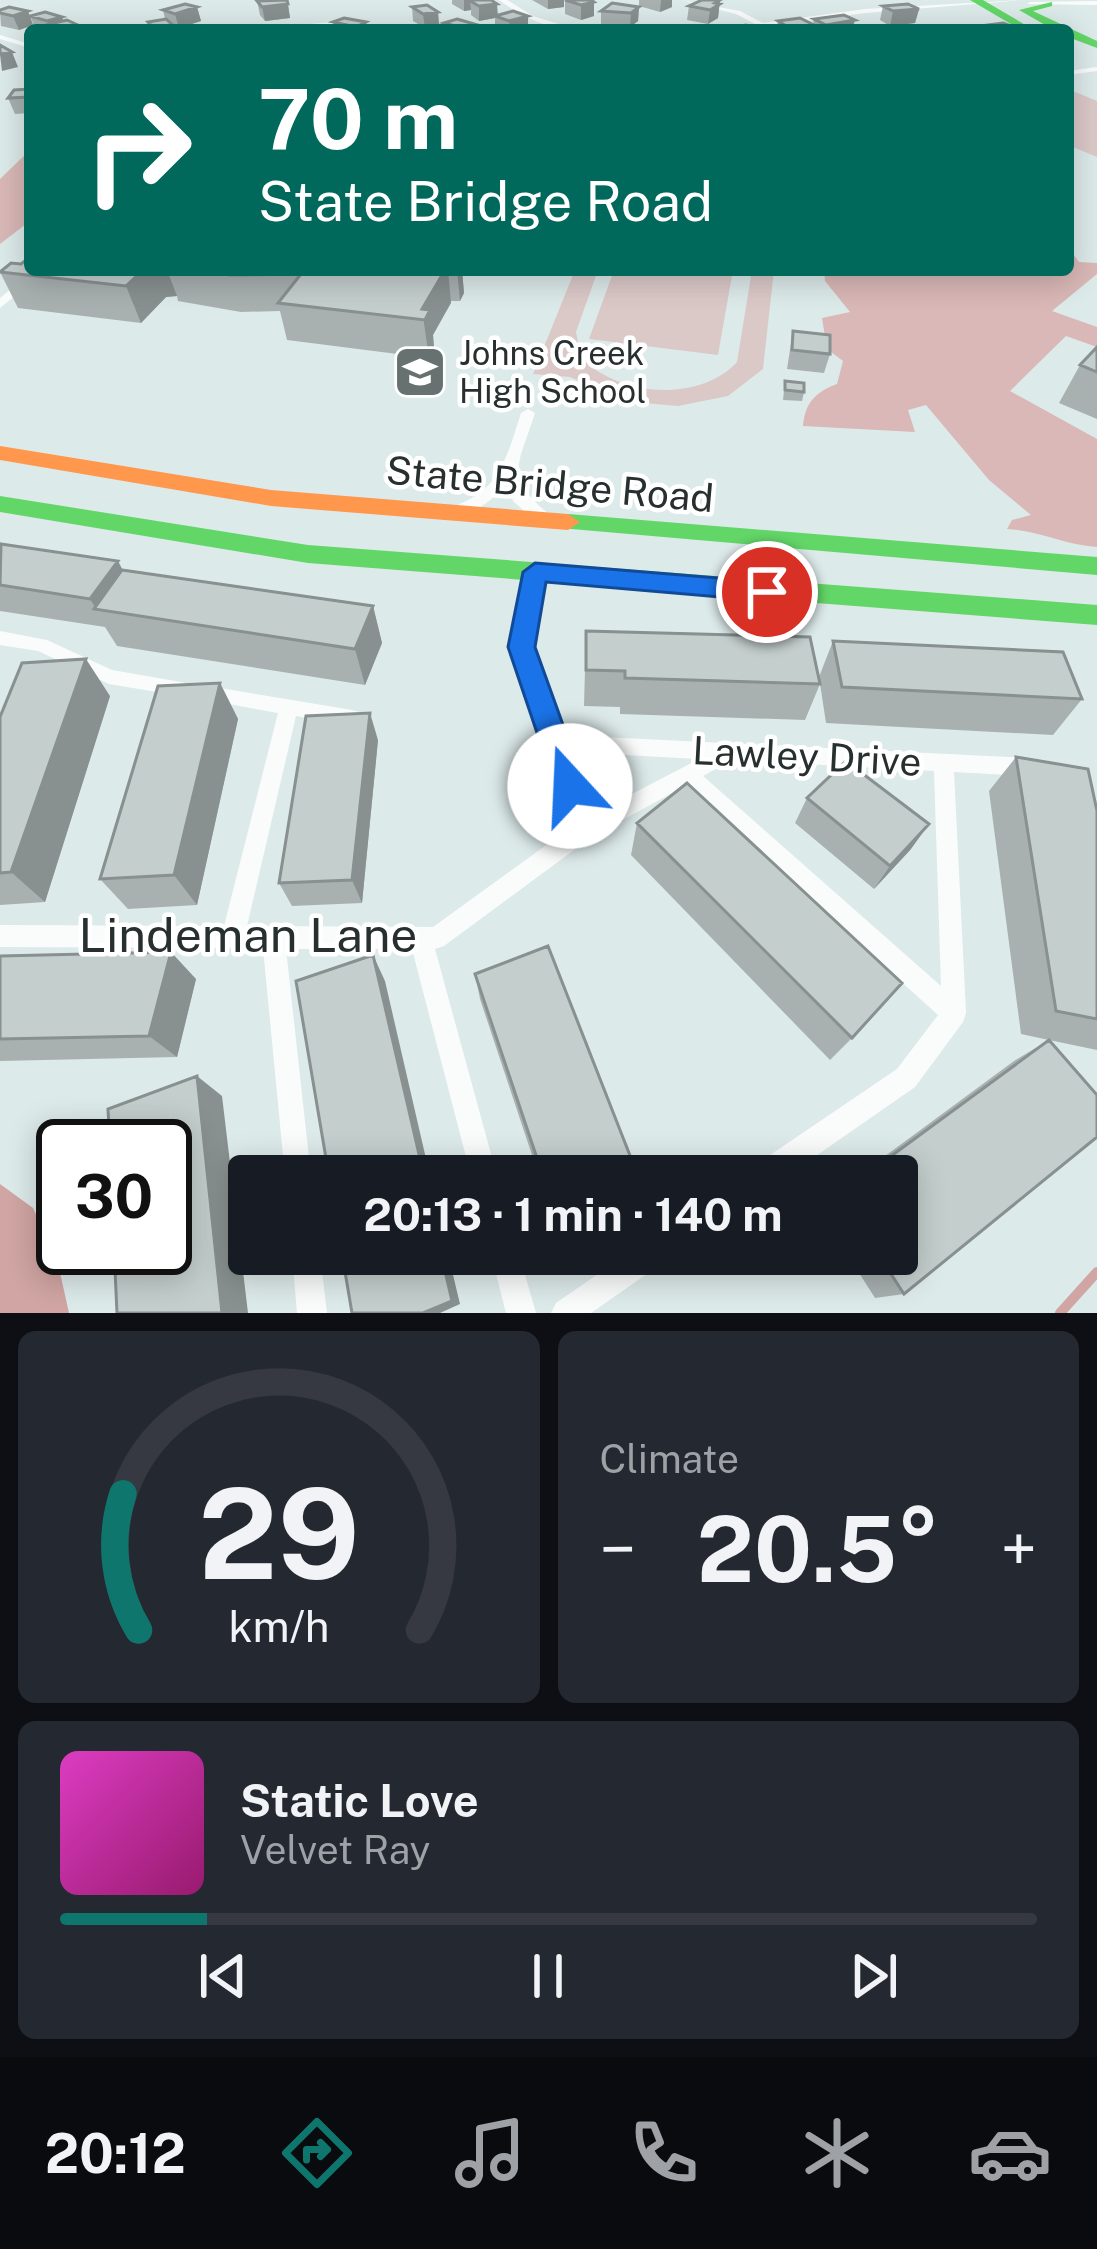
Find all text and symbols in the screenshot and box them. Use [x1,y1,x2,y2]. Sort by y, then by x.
text: 70 m [258,69,458,168]
icon: right [60,72,216,228]
text: State Bridge Road [258,170,713,233]
place label: Johns Creek High School [459,334,646,410]
school or university icon: Johns Creek High School [392,344,448,400]
street label: State Bridge Road [384,447,716,521]
pin [716,541,818,643]
icon: arrive [734,559,800,625]
position arrow [507,723,633,849]
street label: Lawley Drive [691,727,923,785]
street label: Lindeman Lane [78,906,418,963]
speed limit sign: 30 [36,1119,192,1275]
text: 20:13 · 1 min · 140 m [363,1188,783,1241]
text: Climate [600,1436,739,1482]
text: 29 [198,1460,359,1607]
text: 20.5° [697,1496,940,1602]
text: − [600,1510,636,1588]
text: + [1000,1510,1037,1588]
text: km/h [228,1601,329,1652]
text: Static Love [240,1774,479,1827]
text: Velvet Ray [240,1827,430,1873]
icon: previous [190,1943,256,2009]
icon: pause [515,1943,581,2009]
icon: next [841,1943,907,2009]
icon: directions [275,2111,359,2195]
icon: music [448,2111,532,2195]
icon: phone [622,2111,706,2195]
icon: climate [795,2111,879,2195]
icon: car [968,2111,1052,2195]
text: 20:12 [45,2122,186,2185]

